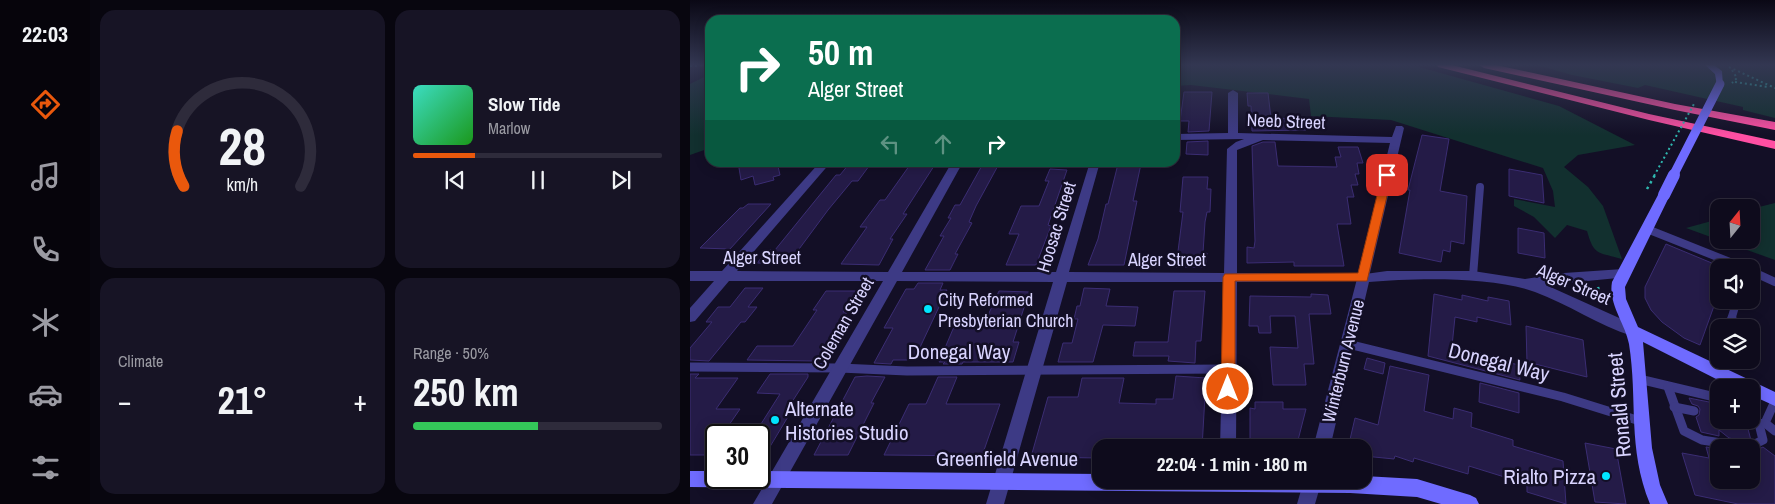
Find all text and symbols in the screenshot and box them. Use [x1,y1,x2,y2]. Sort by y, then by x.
text: 22:03 [22,19,68,49]
text: 50 m [808,29,873,76]
icon: right [725,35,790,100]
text: Alger Street [808,74,903,104]
icon: directions [28,87,63,122]
text: Slow Tide [488,91,560,117]
street label: Neeb Street [1246,107,1326,135]
text: 28 [219,111,266,181]
text: Marlow [488,117,530,139]
icon: left [876,130,904,158]
icon: ahead [929,130,957,158]
icon: right [982,130,1010,158]
pin [1366,154,1408,196]
icon: music [28,159,63,194]
icon: arrive [1373,161,1401,189]
icon: previous [441,166,469,194]
icon: pause [524,166,552,194]
icon: next [607,166,635,194]
text: km/h [227,173,258,197]
street label: Hoosac Street [1030,179,1082,275]
north arrow [1710,199,1760,249]
map controls [1710,199,1760,489]
icon: phone [28,232,63,267]
street label: Alger Street [722,245,801,270]
street label: Alger Street [1127,247,1206,272]
street label: Alger Street [1532,257,1615,311]
button: sound [1710,259,1760,309]
street label: Coleman Street [807,272,879,374]
place label: City Reformed Presbyterian Church [938,287,1073,333]
street label: Winterburn Avenue [1316,297,1370,425]
marker: City Reformed Presbyterian Church [922,303,934,315]
icon: climate [28,305,63,340]
button: layers [1710,319,1760,369]
street label: Donegal Way [1446,336,1553,389]
street label: Donegal Way [908,337,1011,366]
text: Range · 50% [413,342,489,364]
text: Climate [118,350,163,372]
street label: Ronald Street [1600,351,1638,459]
position arrow [1201,362,1253,414]
text: 250 km [413,367,519,418]
text: 21° [218,375,267,426]
icon: car [28,377,63,412]
button: + [1710,379,1760,429]
text: − [118,382,131,420]
text: + [354,382,367,420]
place label: Alternate Histories Studio [784,394,908,447]
marker: Alternate Histories Studio [769,414,781,426]
speed limit sign: 30 [705,424,770,489]
button: − [1710,439,1760,489]
street label: Greenfield Avenue [936,444,1078,473]
icon: filters [28,450,63,485]
text: 22:04 · 1 min · 180 m [1157,451,1307,477]
place label: Rialto Pizza [1503,462,1596,491]
marker: Rialto Pizza [1600,470,1612,482]

